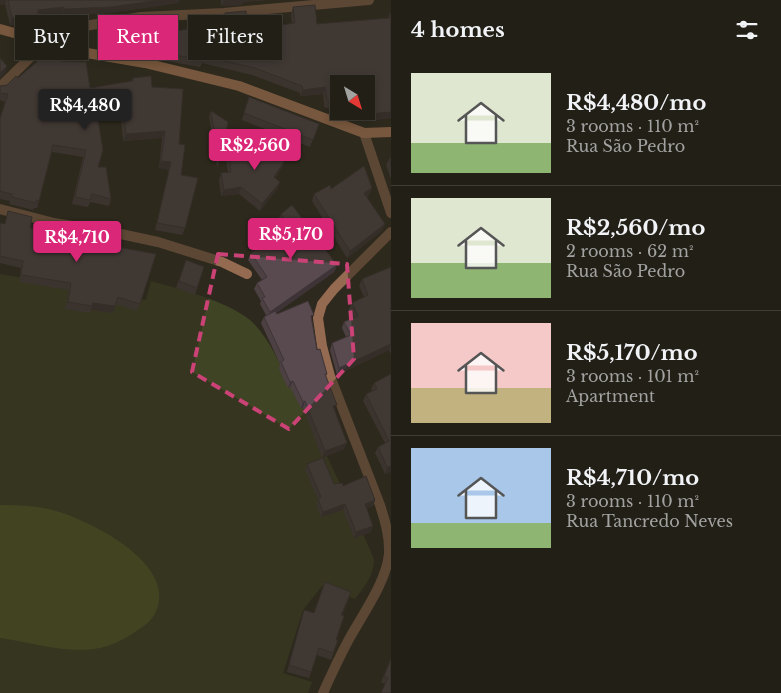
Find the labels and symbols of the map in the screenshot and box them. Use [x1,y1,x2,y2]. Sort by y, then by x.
north arrow [330,75,375,120]
pin: R$4,480 [39,88,131,131]
pin: R$2,560 [209,128,301,171]
pin: R$5,170 [245,218,337,260]
pin: R$4,710 [31,220,123,263]

